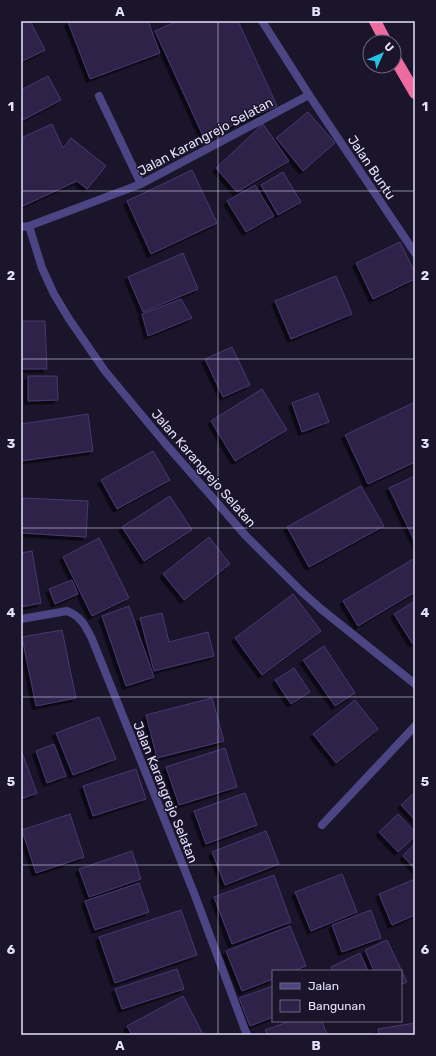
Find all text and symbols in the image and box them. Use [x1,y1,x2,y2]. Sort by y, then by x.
text: A [115,4,125,19]
text: B [311,4,321,19]
north arrow [362,34,402,74]
text: U [381,40,396,55]
street label: Jalan Karangrejo Selatan [135,94,276,179]
text: 1 [8,99,14,114]
text: 1 [422,99,428,114]
street label: Jalan Buntu [345,132,398,202]
text: 2 [7,268,15,283]
text: 2 [421,268,429,283]
street label: Jalan Karangrejo Selatan [148,406,259,531]
text: 3 [7,436,16,451]
text: 3 [421,436,430,451]
text: 4 [7,605,16,620]
text: 4 [421,605,430,620]
street label: Jalan Karangrejo Selatan [129,719,201,865]
text: 5 [7,774,15,789]
text: 5 [421,774,429,789]
text: 6 [7,942,16,957]
text: 6 [421,942,430,957]
legend [272,970,402,1022]
text: Jalan [308,979,339,993]
text: Bangunan [308,999,365,1013]
text: A [115,1038,125,1053]
text: B [311,1038,321,1053]

